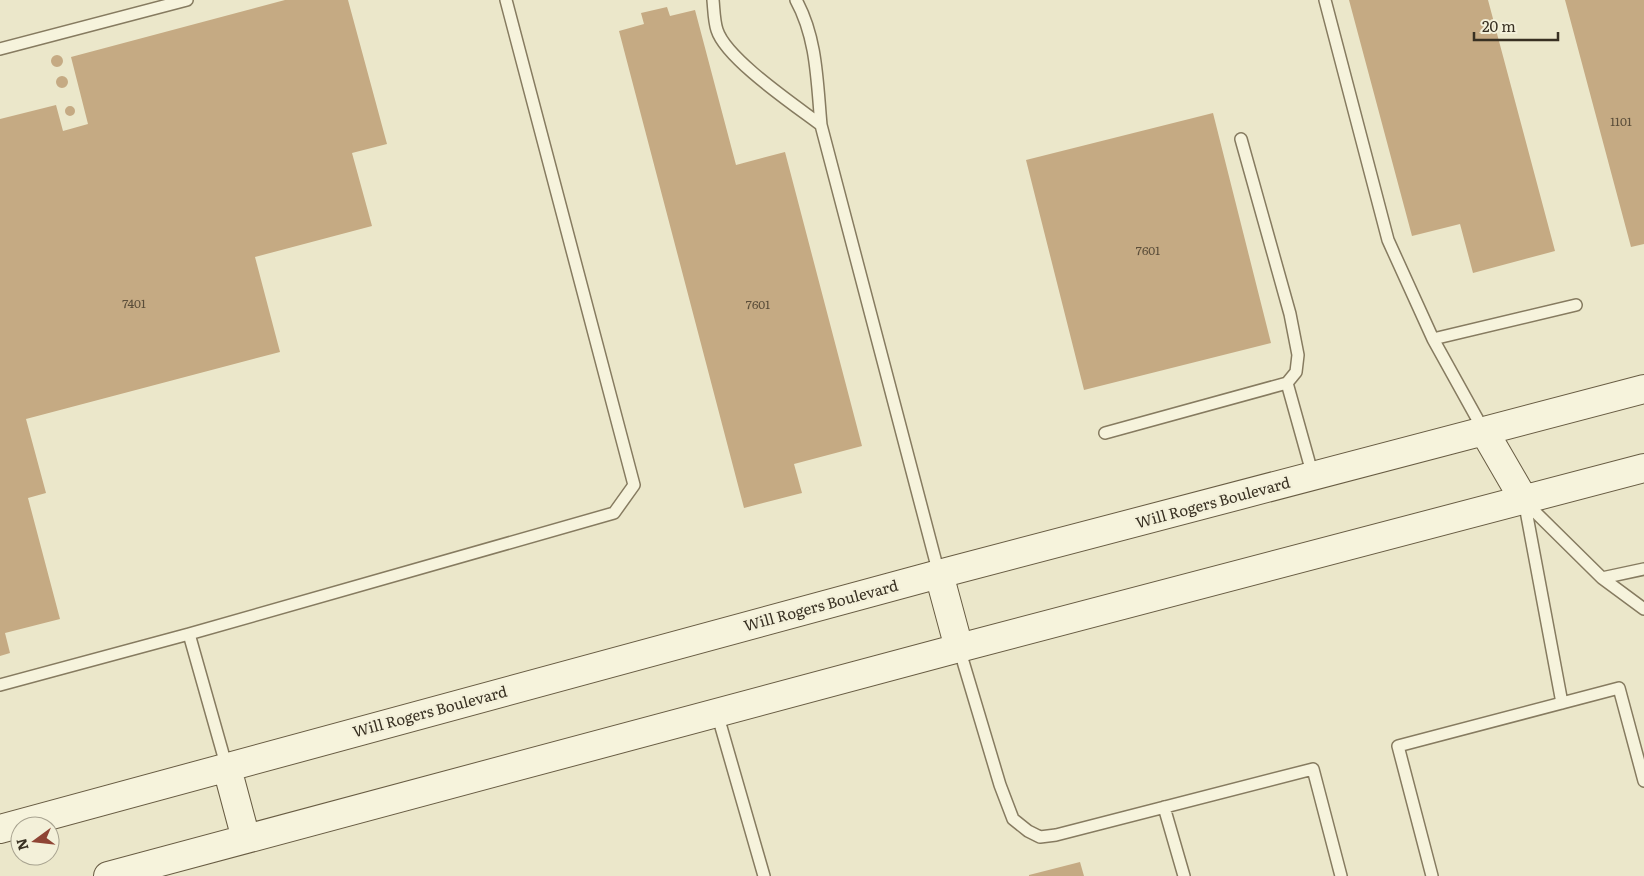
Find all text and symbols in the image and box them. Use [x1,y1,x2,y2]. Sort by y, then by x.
scale bar [1474,10,1558,42]
text: 20 m [1482,14,1516,37]
house number: 1101 [1610,112,1632,130]
house number: 7601 [1136,241,1160,259]
house number: 7401 [122,294,146,312]
house number: 7601 [746,295,770,313]
street label: Will Rogers Boulevard [1133,470,1292,533]
street label: Will Rogers Boulevard [741,573,900,636]
street label: Will Rogers Boulevard [350,679,509,742]
north arrow [10,816,60,866]
text: N [10,836,33,853]

